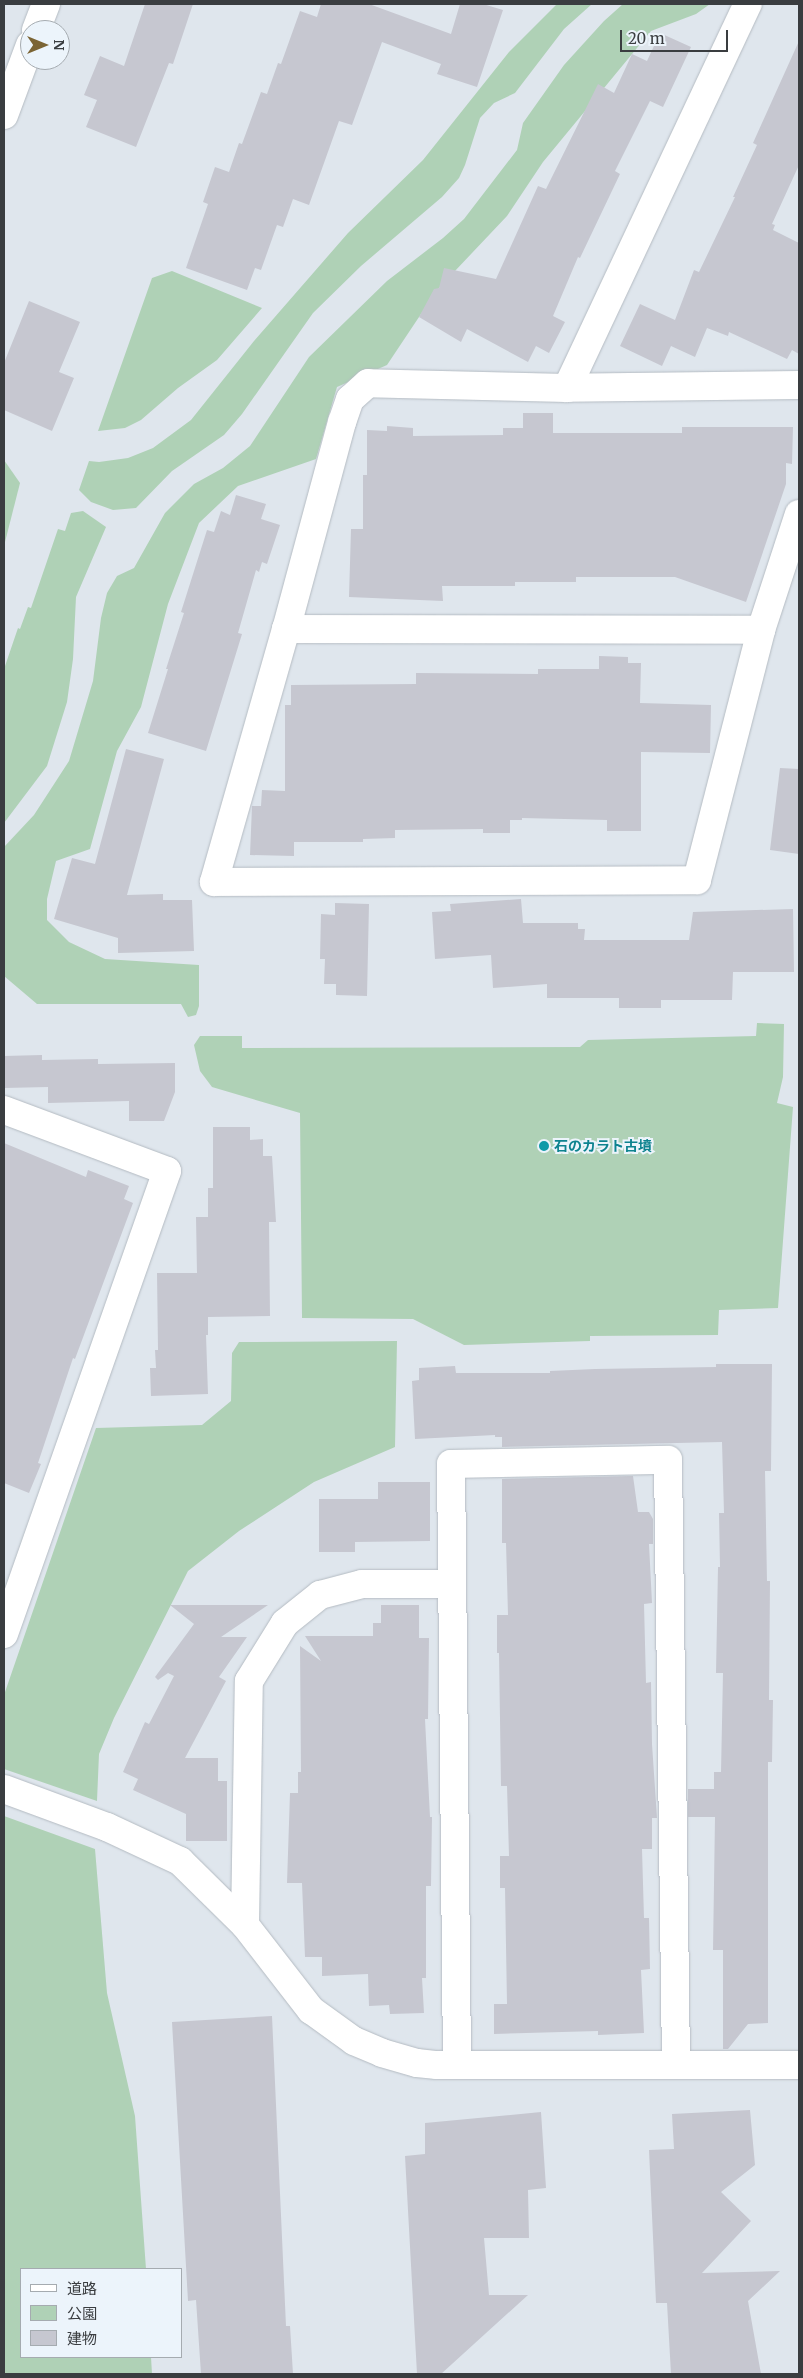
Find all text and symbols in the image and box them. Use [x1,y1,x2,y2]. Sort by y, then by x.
north arrow [20,20,70,70]
scale bar [623,20,730,52]
text: 20 m [628,29,665,48]
text: N [50,39,68,51]
place label: 石のカラト古墳 [554,1138,652,1154]
marker: 石のカラト古墳 [538,1140,550,1152]
legend [20,2268,182,2358]
text: 道路 [67,2279,97,2298]
text: 公園 [67,2304,97,2323]
text: 建物 [67,2329,97,2348]

